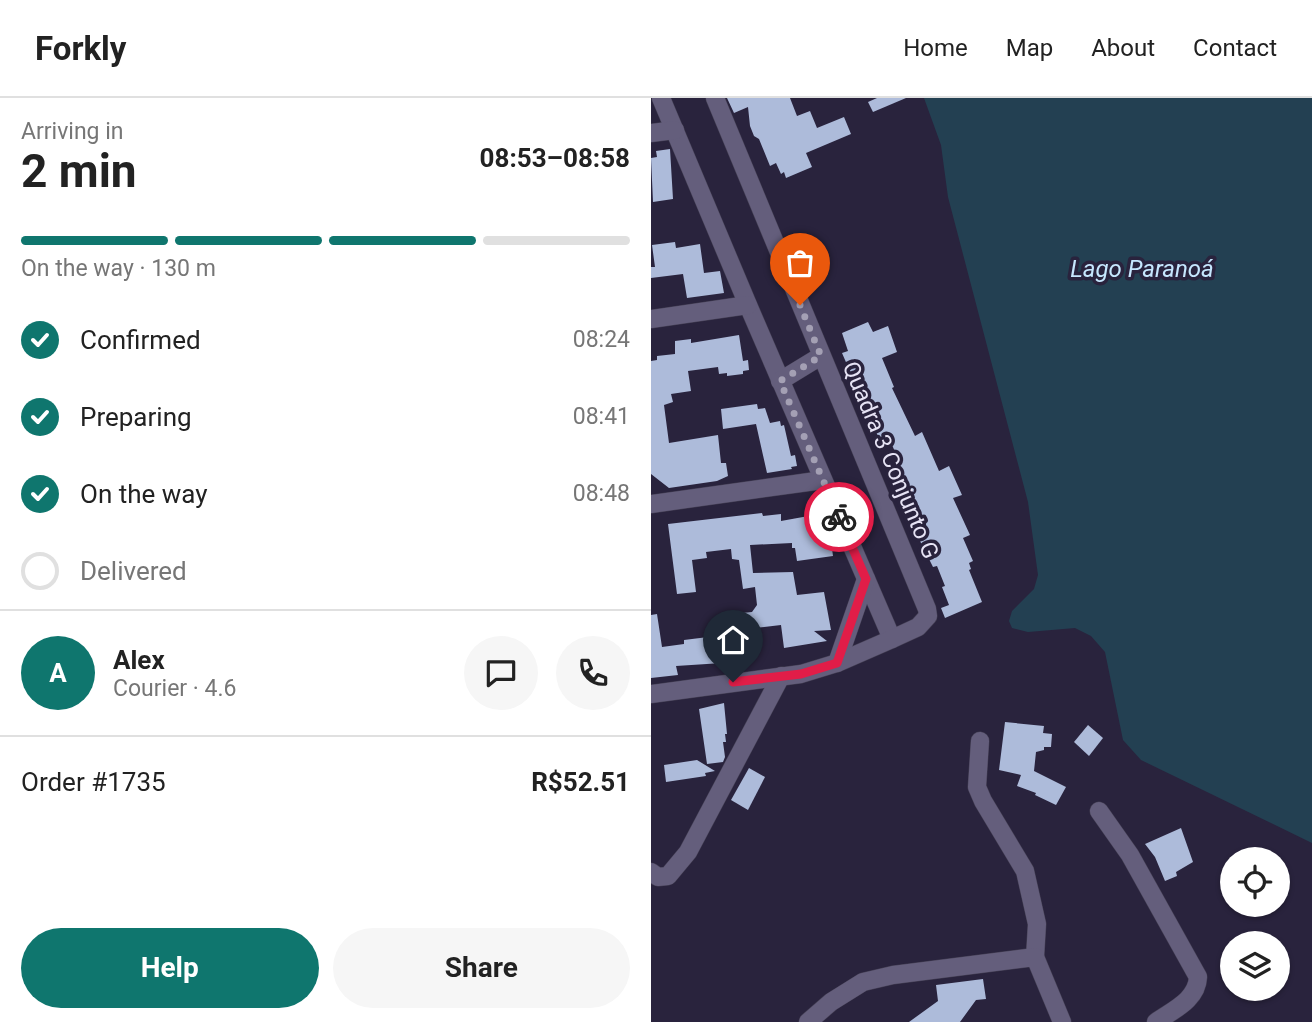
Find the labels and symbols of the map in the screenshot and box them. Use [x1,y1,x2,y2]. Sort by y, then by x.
pin [770,233,830,305]
water label: Lago Paranoá [1070,255,1214,283]
street label: Quadra 3 Conjunto G [837,358,944,563]
courier [804,482,874,552]
pin [703,610,763,682]

